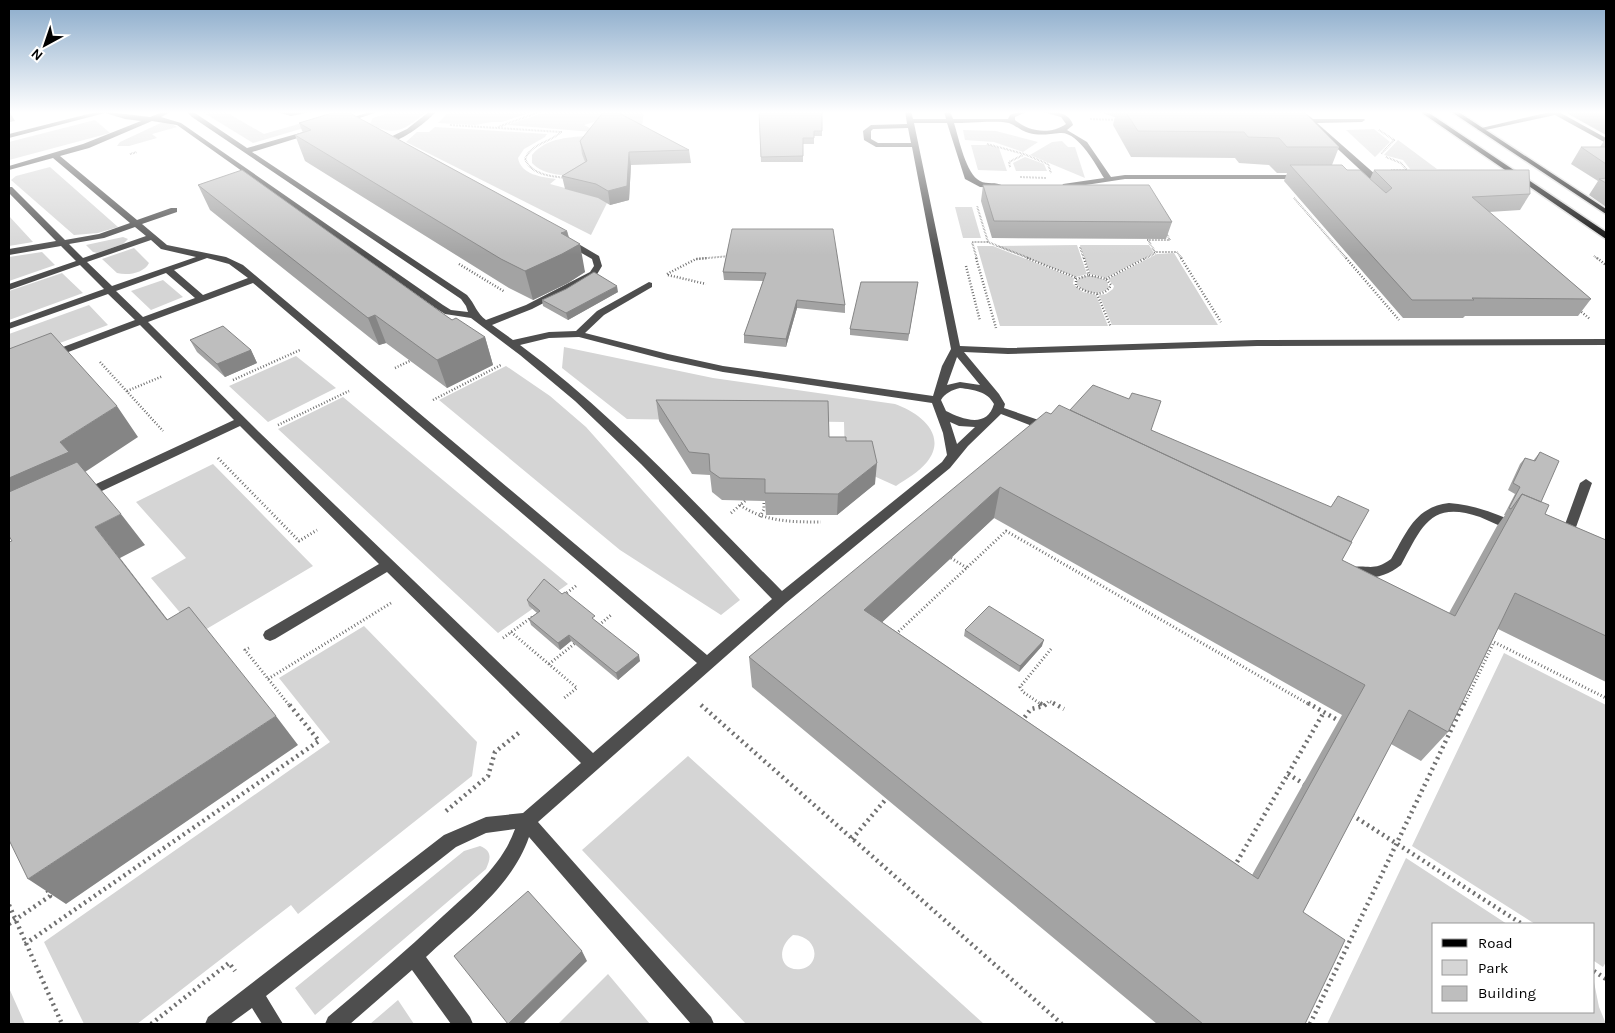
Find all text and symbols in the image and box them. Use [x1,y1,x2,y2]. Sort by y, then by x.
north arrow [20,20,70,70]
text: N [28,45,46,64]
legend [1432,923,1595,1013]
text: Road [1478,934,1513,952]
text: Park [1478,959,1508,977]
text: Building [1478,984,1536,1002]

